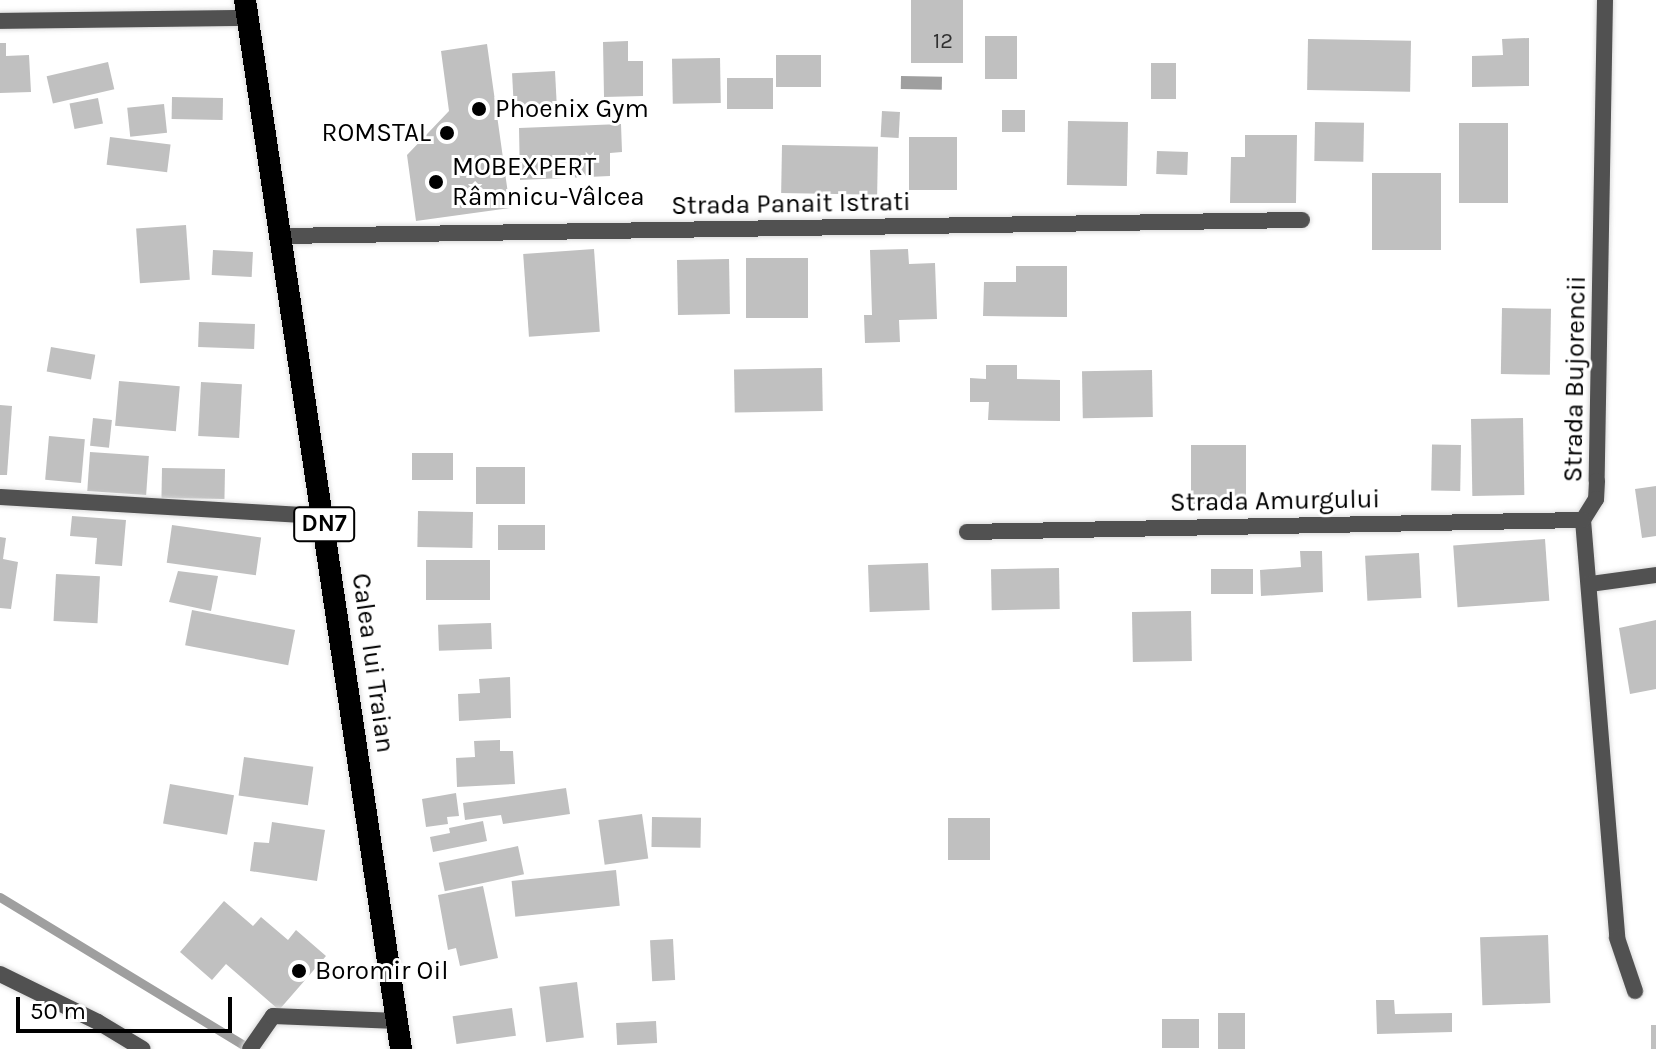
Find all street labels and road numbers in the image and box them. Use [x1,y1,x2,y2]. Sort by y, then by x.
street label: Strada Panait Istrati [671,186,911,222]
street label: Strada Bujorencii [1558,275,1592,483]
street label: Strada Amurgului [1170,484,1380,518]
road number: DN7 [292,504,356,544]
street label: Calea lui Traian [345,571,401,755]

